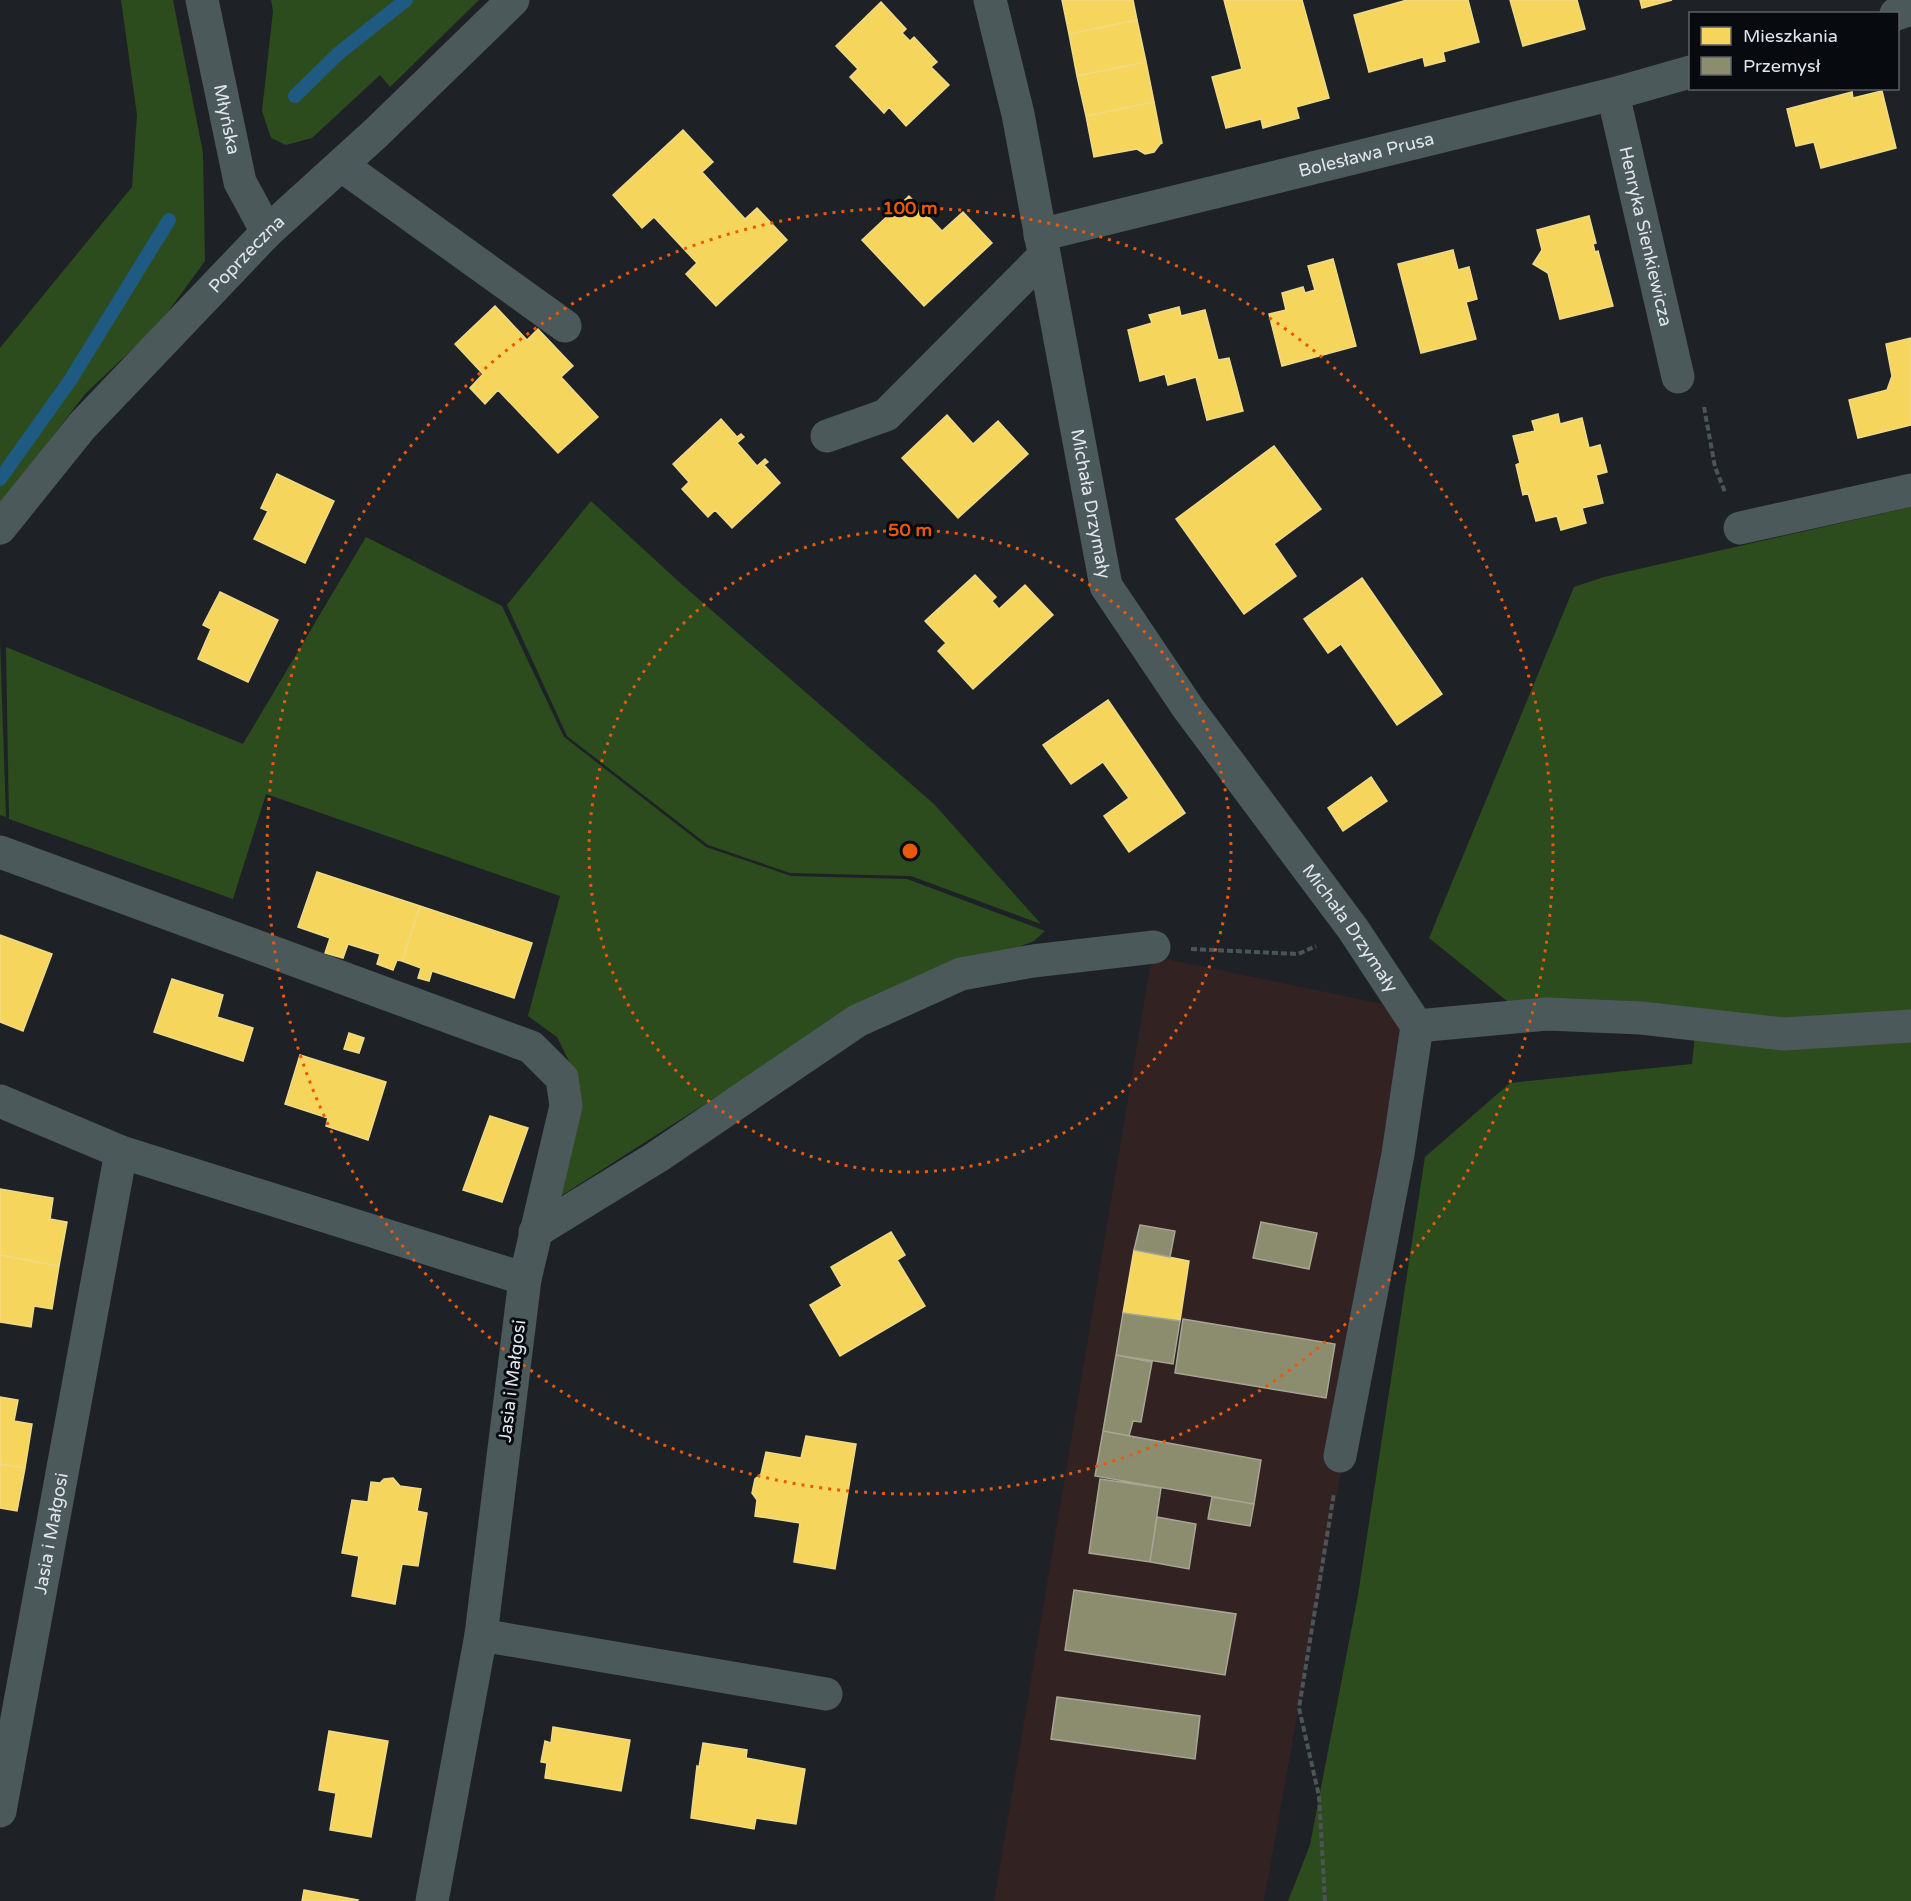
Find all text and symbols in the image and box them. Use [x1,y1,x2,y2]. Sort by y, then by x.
legend [1689,12,1899,90]
text: Mieszkania [1743,25,1838,47]
text: Przemysł [1743,55,1821,77]
street label: Młyńska [209,82,245,156]
street label: Bolesława Prusa [1296,127,1436,182]
street label: Henryka Sienkiewicza [1614,144,1677,328]
text: 100 m [882,197,938,219]
street label: Poprzeczna [204,210,289,297]
street label: Michała Drzymały [1066,427,1115,581]
text: 50 m [888,519,932,541]
centre of rings [900,841,920,861]
street label: Michała Drzymały [1297,860,1403,997]
street label: Jasia i Małgosi [494,1319,530,1443]
street label: Jasia i Małgosi [29,1471,73,1596]

